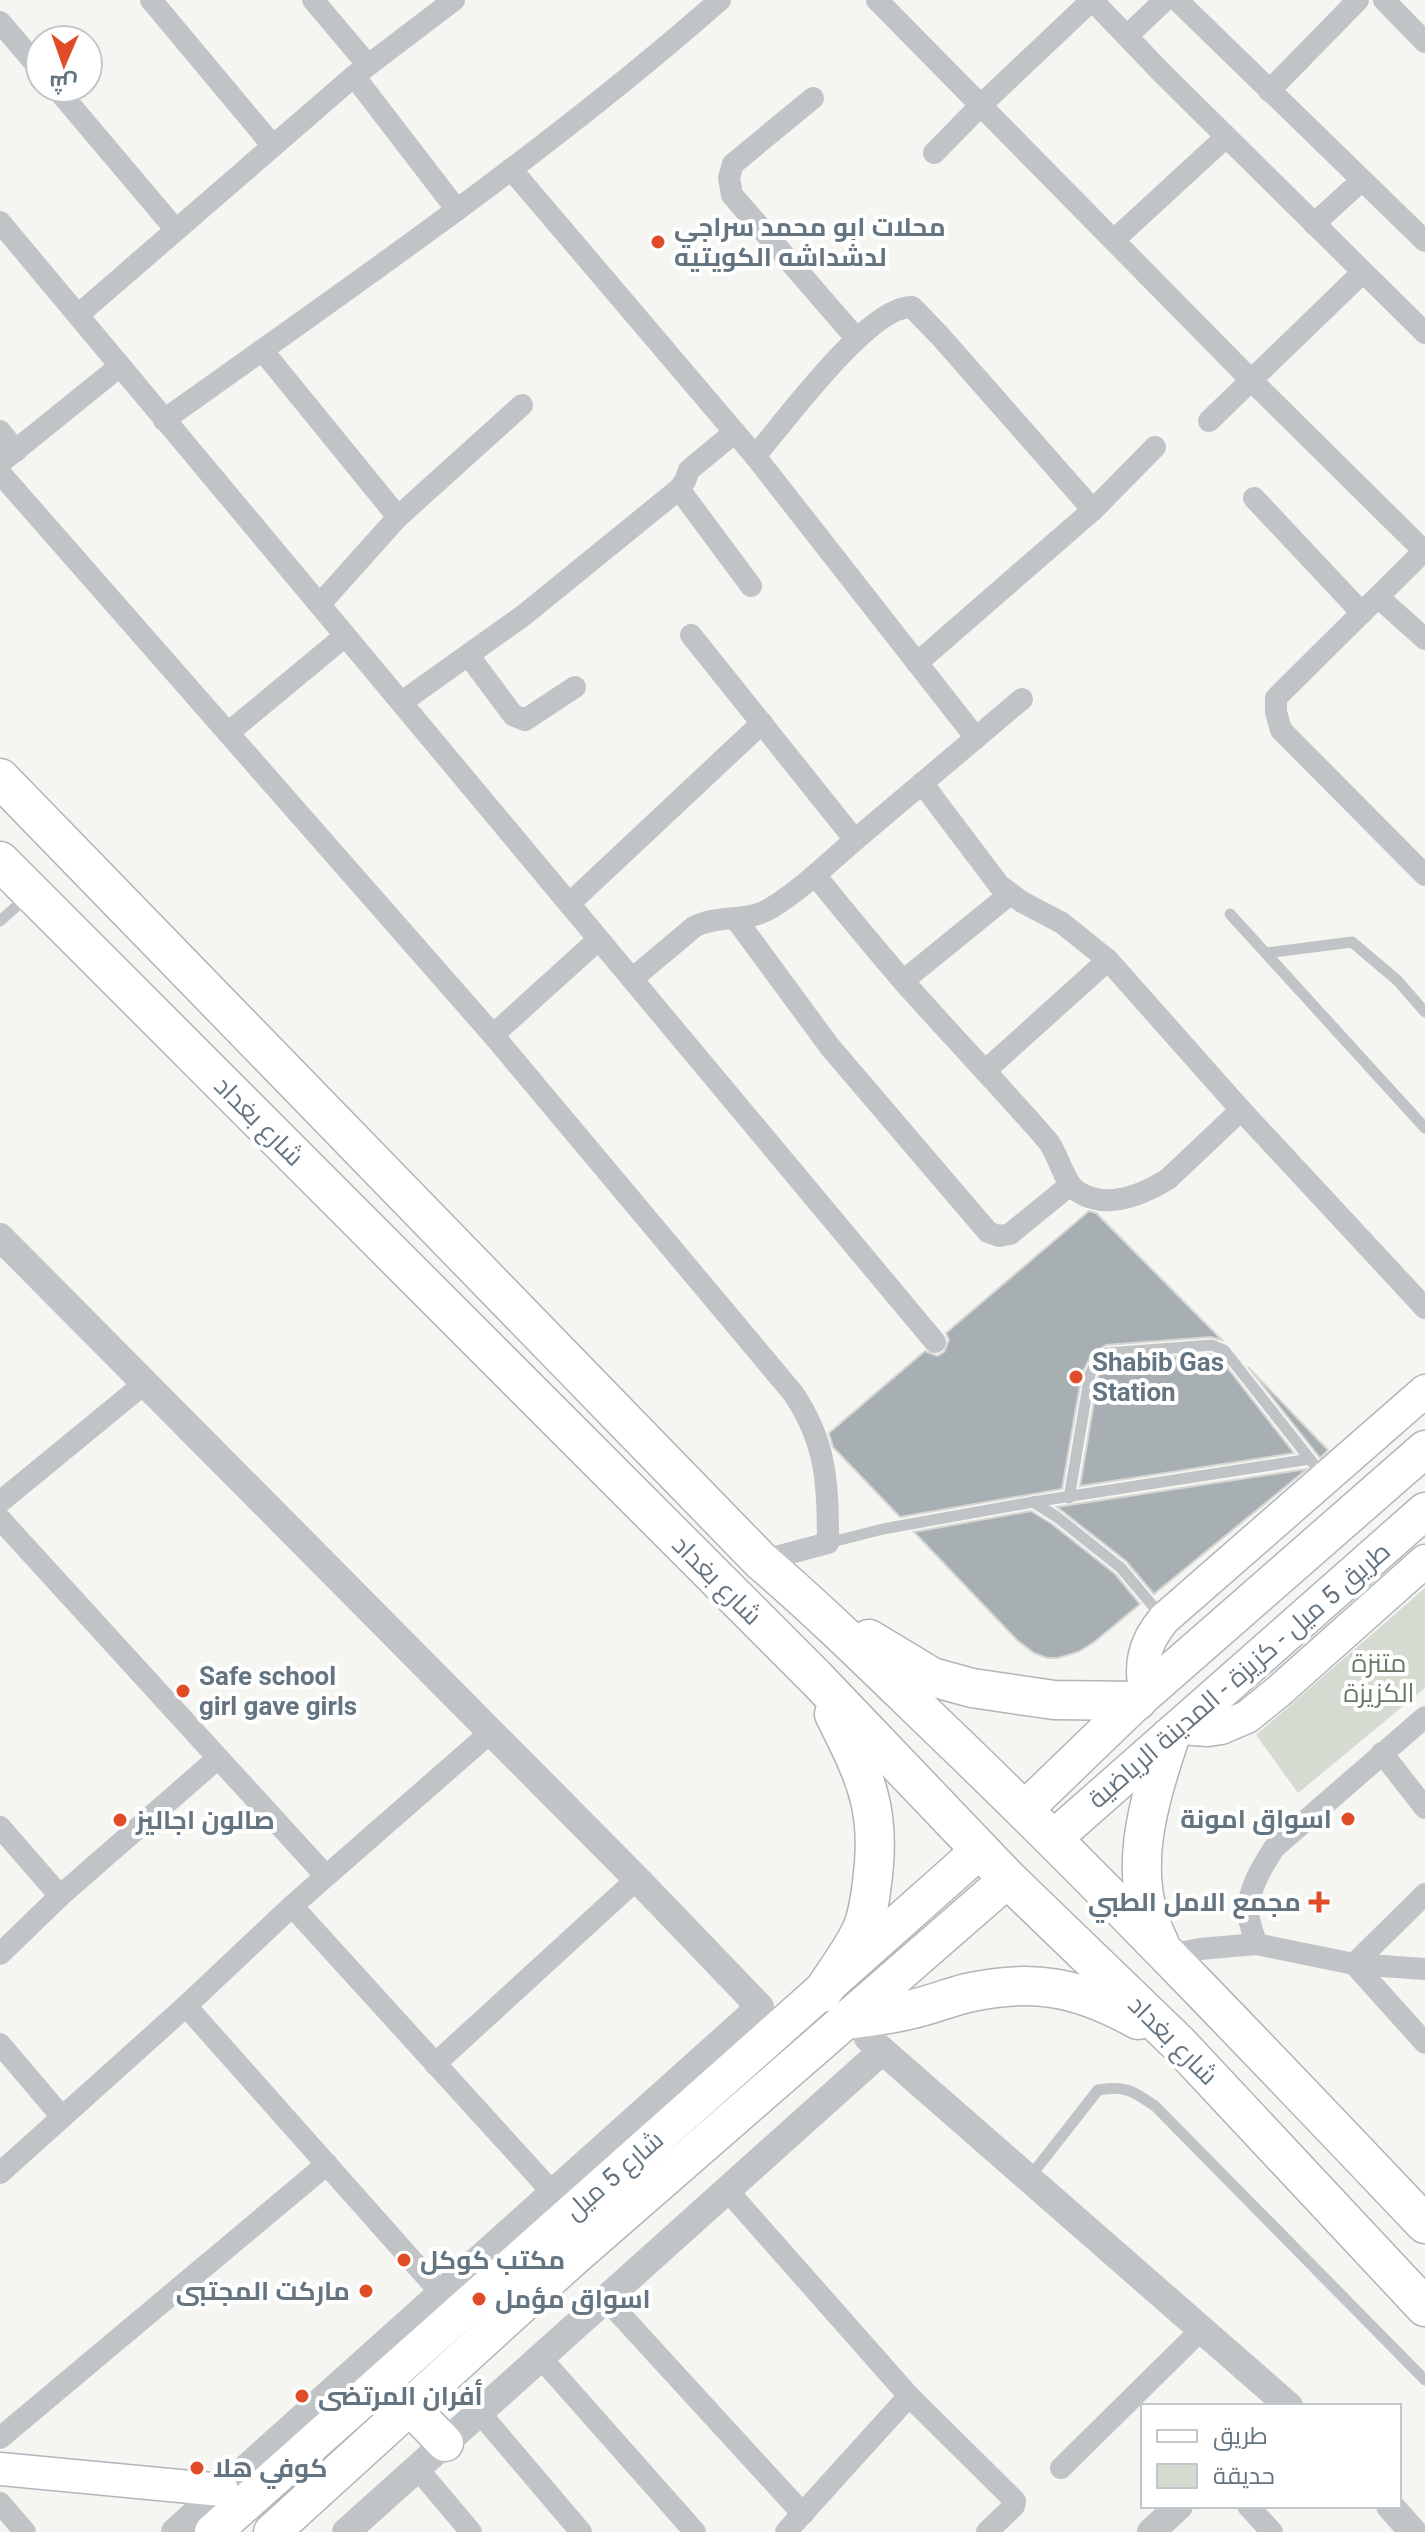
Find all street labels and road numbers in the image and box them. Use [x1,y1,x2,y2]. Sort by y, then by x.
street label: شارع بغداد [207,1070,310,1173]
street label: شارع بغداد [665,1529,768,1632]
street label: طريق 5 ميل - كزيزة - المدينة الرياضية [1082,1536,1397,1815]
street label: شارع بغداد [1121,1989,1224,2092]
street label: شارع 5 ميل [559,2124,671,2227]

